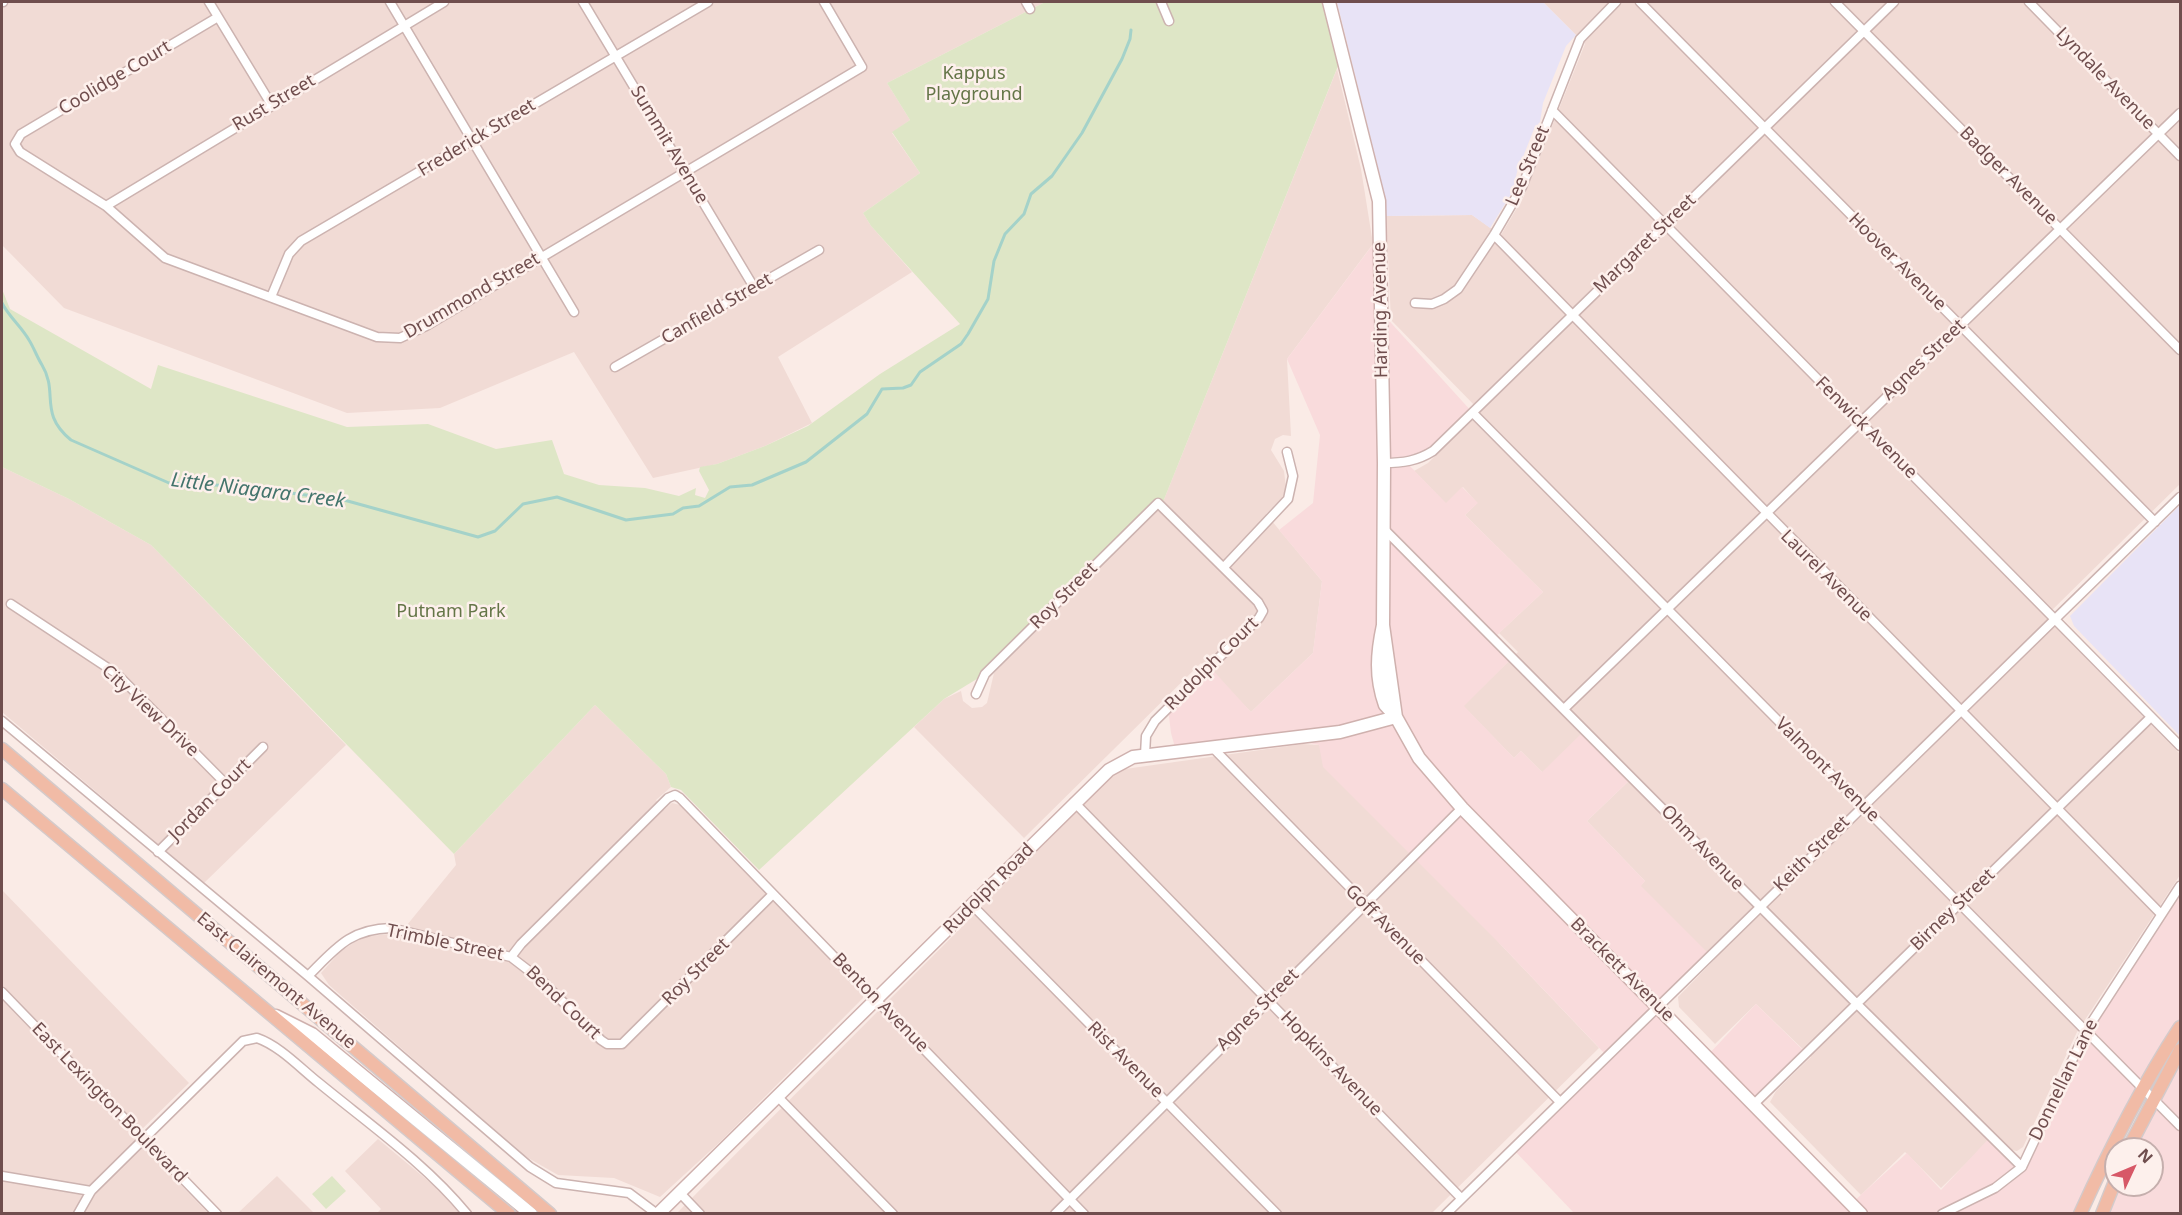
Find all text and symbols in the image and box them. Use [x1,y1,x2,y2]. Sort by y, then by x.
street label: Lyndale Avenue [2051,23,2159,135]
street label: Coolidge Court [55,36,175,120]
park label: Kappus Playground [925,63,1023,106]
street label: Rust Street [229,70,319,136]
street label: Summit Avenue [625,82,713,208]
street label: Frederick Street [414,94,540,182]
street label: Lee Street [1502,123,1554,209]
street label: Badger Avenue [1955,123,2061,229]
street label: Margaret Street [1589,190,1701,298]
street label: Hoover Avenue [1844,209,1950,315]
street label: Harding Avenue [1369,242,1393,378]
street label: Drummond Street [400,248,544,344]
street label: Canfield Street [658,269,776,349]
street label: Agnes Street [1878,315,1970,405]
street label: Fenwick Avenue [1810,372,1922,484]
water label: Little Niagara Creek [170,468,346,514]
street label: Laurel Avenue [1776,526,1876,626]
street label: Roy Street [1026,558,1102,634]
park label: Putnam Park [396,601,506,623]
street label: Rudolph Court [1161,613,1263,715]
street label: City View Drive [97,660,203,762]
street label: Valmont Avenue [1770,713,1884,827]
street label: Jordan Court [164,754,256,846]
street label: Ohm Avenue [1656,801,1748,895]
street label: Keith Street [1770,812,1854,896]
street label: Rudolph Road [939,839,1039,939]
street label: Birney Street [1906,864,2000,956]
street label: Goff Avenue [1341,881,1429,969]
street label: East Clairemont Avenue [192,908,360,1054]
street label: Brackett Avenue [1566,914,1678,1026]
street label: Trimble Street [385,920,505,966]
street label: Roy Street [658,934,734,1010]
street label: Benton Avenue [827,949,933,1057]
street label: Bend Court [521,962,605,1044]
street label: Agnes Street [1212,964,1304,1056]
street label: Hopkins Avenue [1276,1007,1386,1121]
street label: Donnellan Lane [2025,1016,2103,1144]
street label: Rist Avenue [1082,1017,1168,1103]
street label: East Lexington Boulevard [27,1018,191,1188]
north arrow [2104,1137,2164,1197]
text: N [2133,1144,2158,1168]

